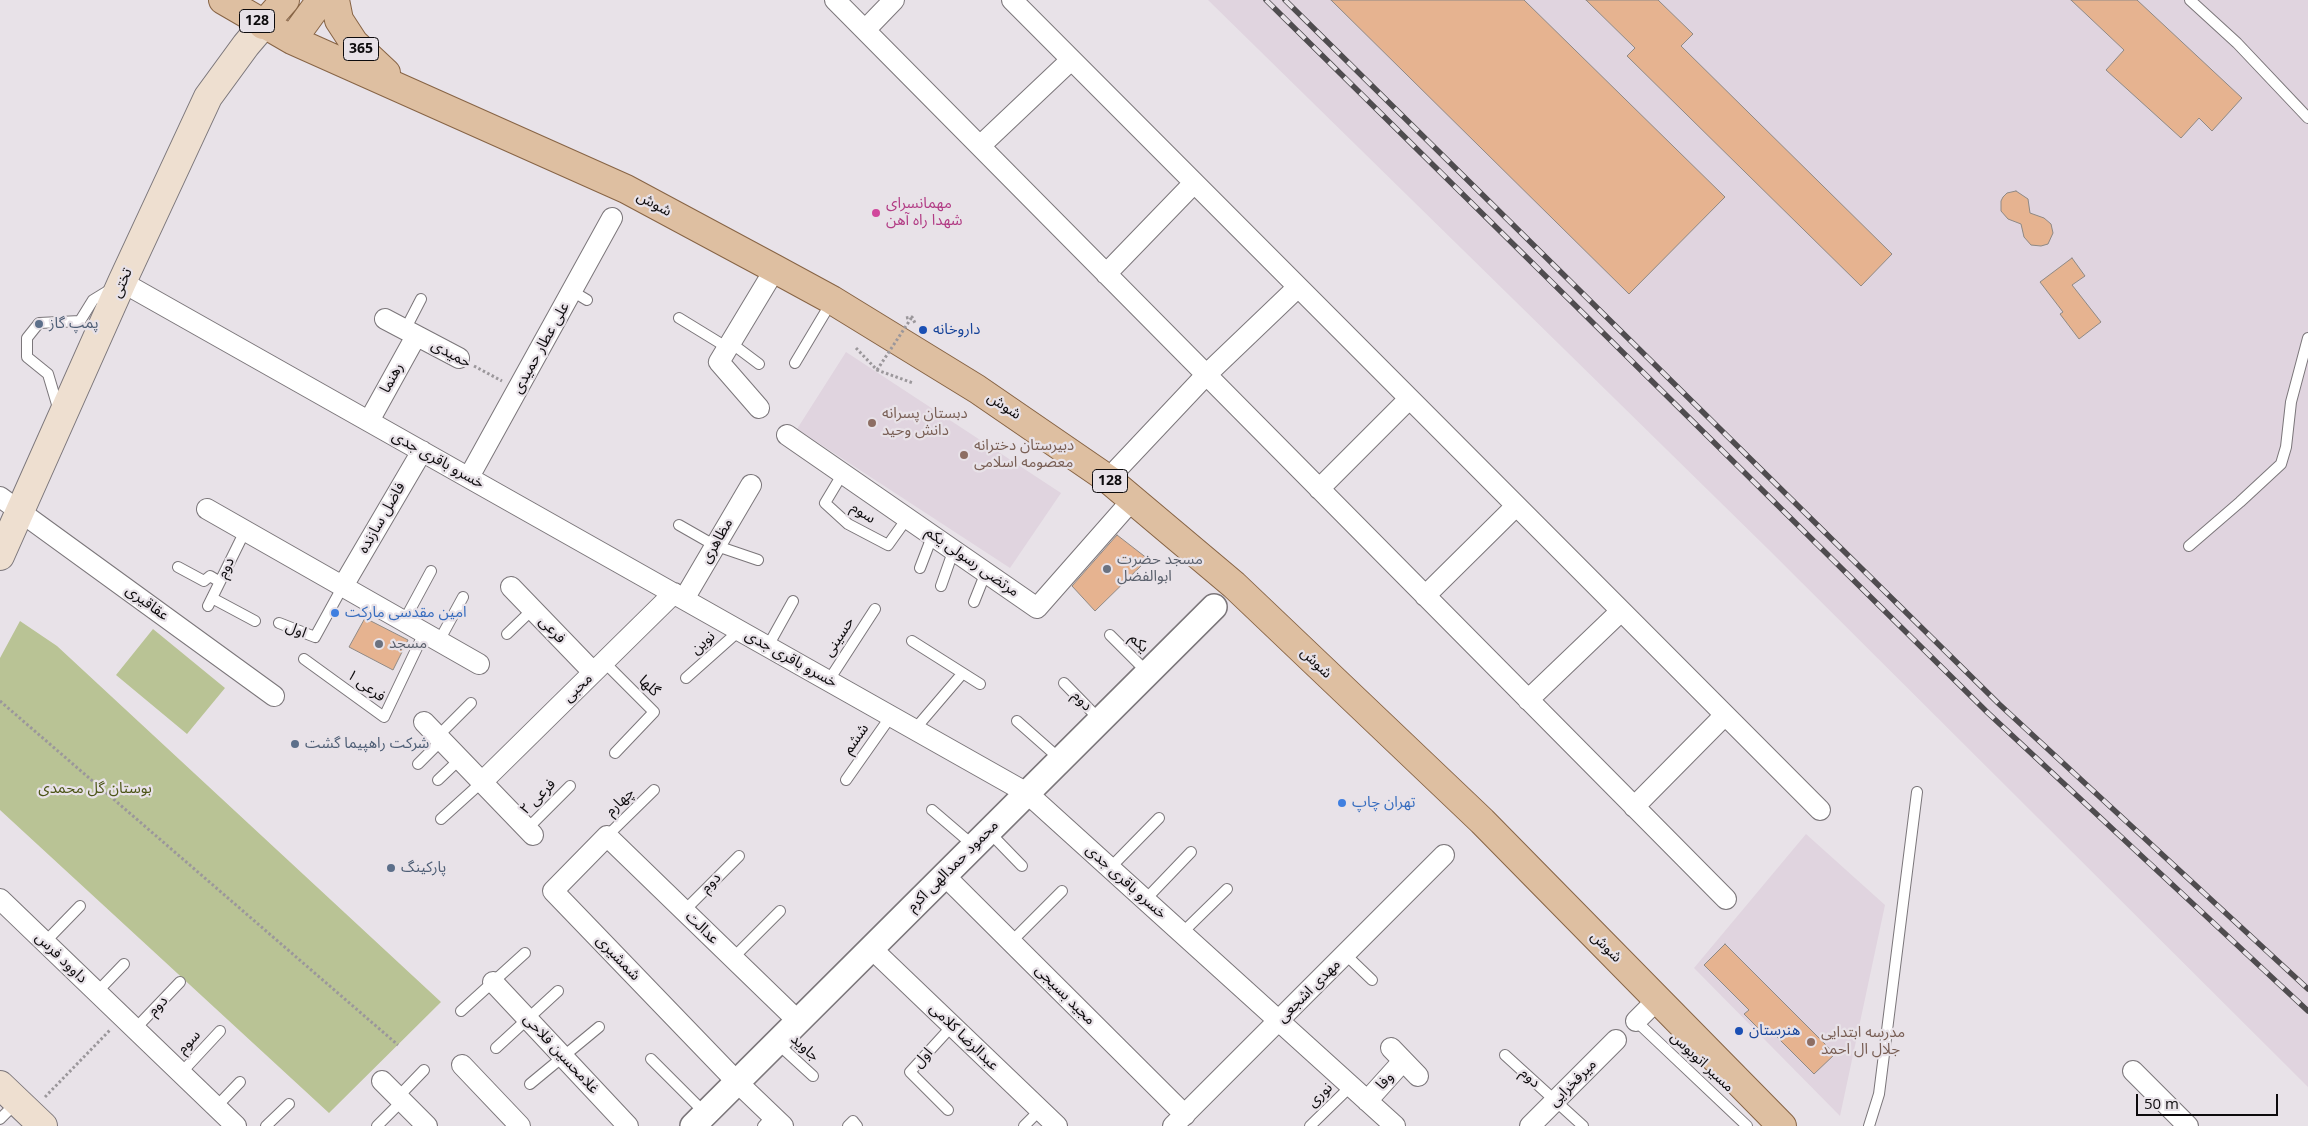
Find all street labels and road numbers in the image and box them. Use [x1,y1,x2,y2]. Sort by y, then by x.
road number: 128 [240,10,274,32]
road number: 365 [344,38,378,61]
street label: شوش [633,187,675,221]
street label: تختی [108,265,136,301]
street label: علی عطار حمیدی [509,299,573,397]
street label: حمیدی [428,336,474,372]
street label: رهنما [376,360,408,396]
street label: شوش [984,388,1024,424]
street label: خسرو باقری جدی [389,427,487,493]
road number: 128 [1092,470,1128,492]
street label: فاضل سازنده [355,479,409,557]
street label: سوم [847,498,879,528]
street label: مظاهری [697,515,737,567]
street label: مرتضی رسولی یکم [922,523,1022,601]
street label: دوم [213,555,239,581]
street label: عقاقیری [122,581,172,625]
street label: فرعی [535,613,569,647]
street label: حسینی [820,614,858,660]
street label: اول [283,618,309,642]
street label: خسرو باقری جدی [742,626,840,692]
street label: نوین [687,627,719,659]
street label: یکم [1125,629,1153,657]
street label: شوش [1296,644,1336,682]
street label: فرعی ۱ [343,666,389,706]
street label: محبی [560,670,596,706]
street label: گلها [635,672,663,700]
street label: دوم [1068,687,1096,715]
street label: ششم [839,720,873,758]
street label: فرعی ۲ [516,775,560,819]
street label: چهارم [602,784,638,820]
street label: محمود حمدالهی اکرم [903,816,1003,916]
street label: خسرو باقری جدی [1082,841,1170,923]
street label: دوم [697,869,725,897]
street label: عدالت [682,908,722,948]
street label: شوش [1587,928,1625,966]
street label: داوود فرس [31,929,91,987]
street label: شمشیری [592,932,644,984]
street label: مهدی اشجعی [1273,955,1345,1027]
street label: مجید بسیجی [1031,961,1099,1029]
street label: دوم [144,992,172,1020]
street label: عبدالرضا کلامی [926,999,1002,1075]
street label: غلامحسین فلاحی [519,1010,603,1098]
street label: سوم [174,1026,204,1058]
street label: مسیر اتوبوس [1666,1028,1738,1096]
street label: جاوید [787,1030,823,1066]
street label: اول [909,1044,937,1072]
street label: میرفخرایی [1545,1055,1601,1111]
street label: دوم [1516,1064,1544,1092]
street label: وفا [1372,1068,1398,1094]
street label: نوری [1304,1079,1336,1111]

